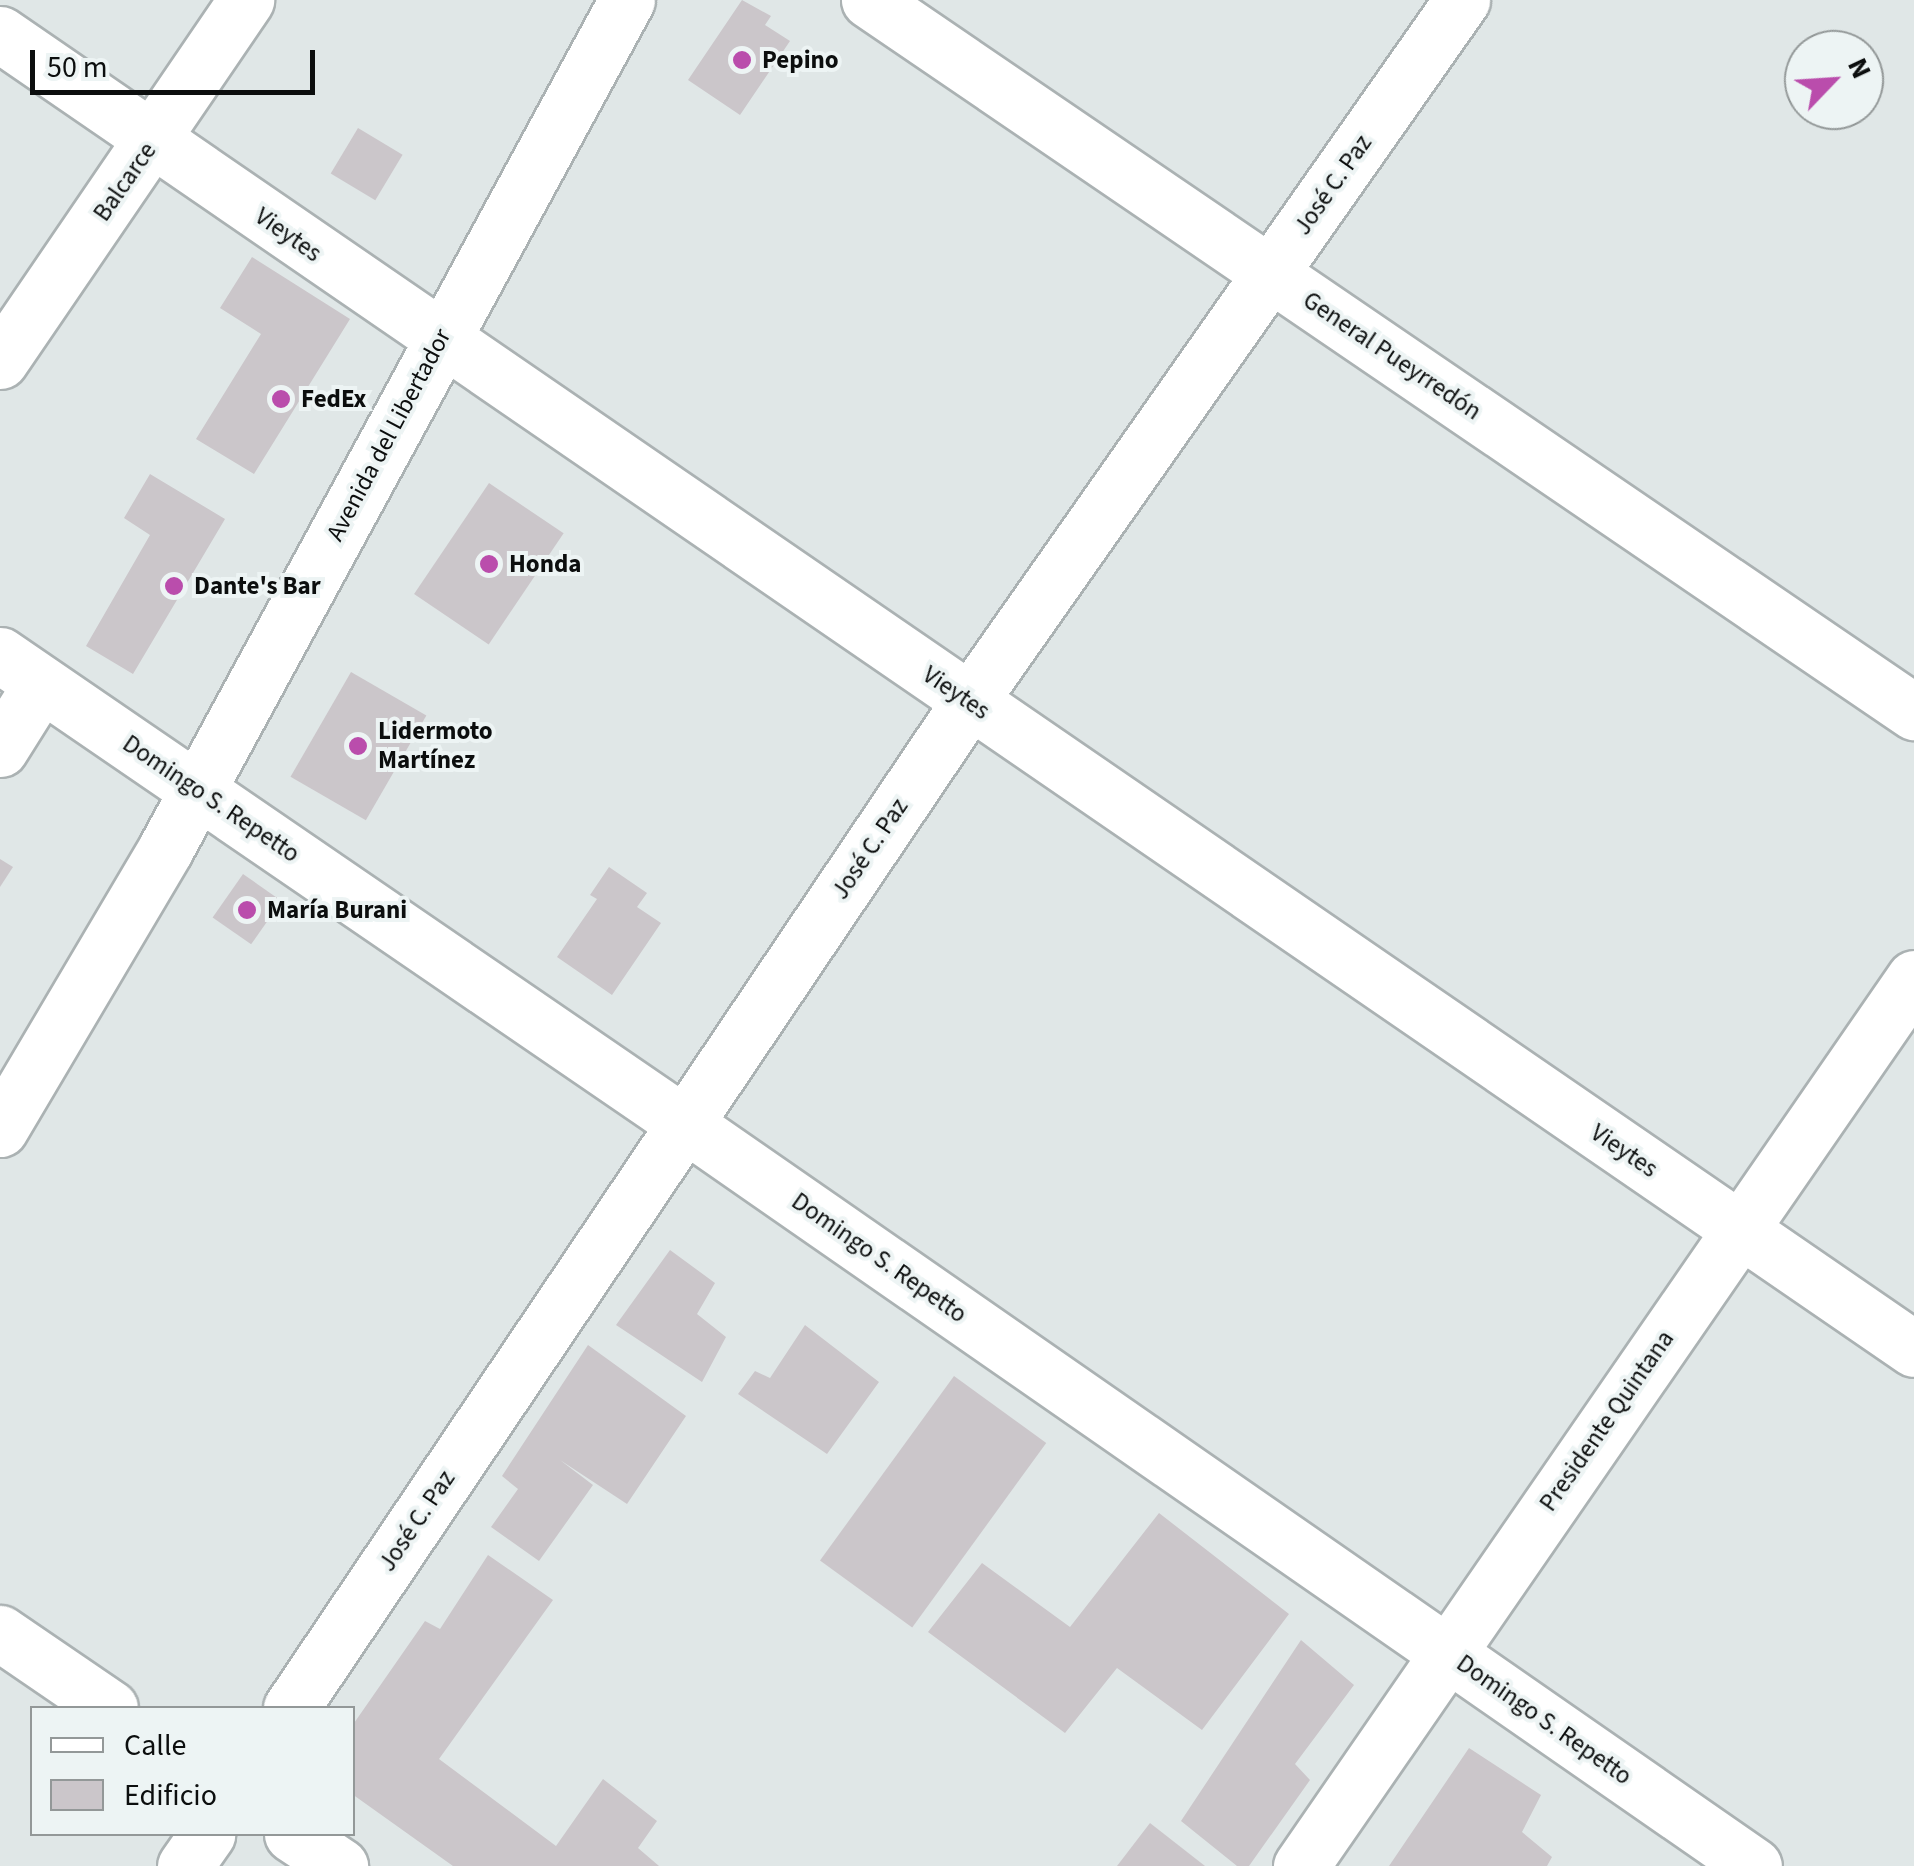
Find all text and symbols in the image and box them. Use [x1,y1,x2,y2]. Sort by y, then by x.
scale bar [35,30,320,92]
north arrow [1784,30,1884,130]
place label: Pepino [762,45,839,75]
text: 50 m [47,46,108,89]
marker: Pepino [731,49,753,71]
text: N [1837,51,1881,85]
street label: José C. Paz [1288,129,1378,241]
street label: Balcarce [87,137,163,227]
street label: Vieytes [249,201,327,269]
street label: General Pueyrredón [1297,285,1487,427]
street label: Avenida del Libertador [320,324,458,546]
place label: FedEx [301,384,366,414]
marker: FedEx [270,388,292,410]
place label: Honda [509,549,582,579]
marker: Honda [478,553,500,575]
place label: Dante's Bar [194,571,321,601]
marker: Dante's Bar [163,575,185,597]
street label: Vieytes [917,660,995,726]
place label: Lidermoto Martínez [378,717,493,776]
street label: Domingo S. Repetto [117,729,305,869]
marker: Lidermoto Martínez [347,735,369,757]
street label: José C. Paz [825,793,915,905]
place label: María Burani [267,895,407,925]
marker: María Burani [236,899,258,921]
street label: Vieytes [1585,1118,1663,1184]
street label: Domingo S. Repetto [786,1186,972,1330]
street label: Presidente Quintana [1533,1325,1681,1517]
street label: José C. Paz [372,1465,462,1577]
street label: Domingo S. Repetto [1451,1648,1637,1792]
legend [30,1706,355,1836]
text: Calle [124,1724,186,1767]
text: Edificio [124,1774,217,1817]

